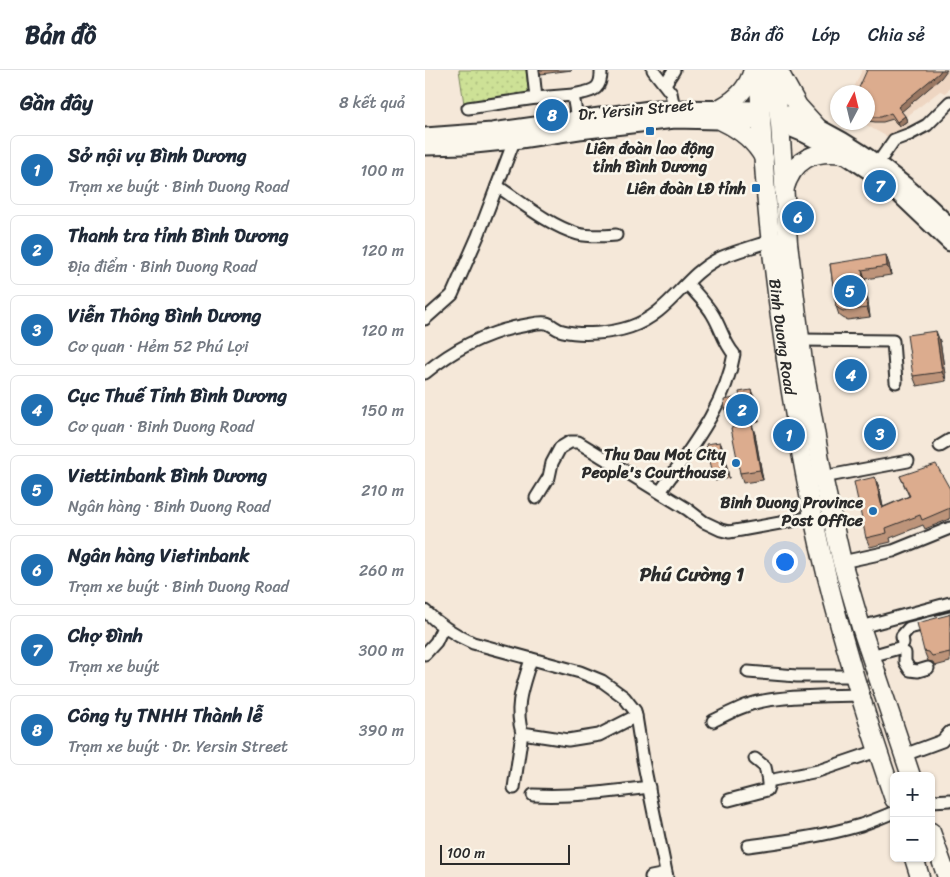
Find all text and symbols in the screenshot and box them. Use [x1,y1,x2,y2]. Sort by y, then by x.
text: Bản đồ [25,14,96,56]
text: Bản đồ [730,19,784,51]
text: Lớp [812,19,840,51]
text: Chia sẻ [868,19,925,51]
text: Gần đây [20,84,93,122]
north arrow [830,85,875,130]
text: 8 kết quả [339,88,405,117]
street label: Dr. Yersin Street [577,90,695,129]
pin: 8 [536,96,568,134]
marker: Liên đoàn lao động tỉnh Bình Dương [644,125,656,137]
place label: Liên đoàn lao động tỉnh Bình Dương [586,134,715,181]
text: Sở nội vụ Bình Dương [68,139,247,172]
text: 1 [34,156,40,185]
text: 100 m [360,156,404,185]
pin: 7 [864,167,896,205]
text: Trạm xe buýt · Binh Duong Road [68,172,289,201]
place label: Liên đoàn LĐ tỉnh [627,174,747,203]
marker: Liên đoàn LĐ tỉnh [750,182,762,194]
pin: 6 [782,198,814,236]
text: Thanh tra tỉnh Bình Dương [68,219,288,252]
text: 2 [32,236,42,265]
text: 120 m [361,236,404,265]
text: Địa điểm · Binh Duong Road [68,252,257,281]
pin: 5 [834,272,866,310]
street label: Binh Duong Road [760,277,805,398]
text: Viễn Thông Bình Dương [68,299,261,332]
text: 3 [33,316,41,345]
text: 120 m [361,316,404,345]
text: Cơ quan · Hẻm 52 Phú Lợi [68,332,248,361]
pin: 4 [835,356,867,394]
text: Cục Thuế Tỉnh Bình Dương [68,379,287,412]
pin: 2 [726,391,758,429]
text: 4 [32,396,42,425]
text: 150 m [361,396,404,425]
text: Cơ quan · Binh Duong Road [68,412,254,441]
pin: 3 [864,415,896,453]
pin: 1 [773,416,805,454]
place label: Thu Dau Mot City People's Courthouse [582,440,727,487]
marker: Thu Dau Mot City People's Courthouse [730,457,742,469]
text: Viettinbank Bình Dương [68,459,267,492]
text: 5 [32,476,42,505]
text: 210 m [361,476,404,505]
place label: Binh Duong Province Post Office [720,488,864,535]
text: Ngân hàng · Binh Duong Road [68,492,271,521]
marker: Binh Duong Province Post Office [867,505,879,517]
text: Ngân hàng Vietinbank [68,539,249,572]
your location [772,549,798,575]
text: 6 [32,556,42,585]
text: 260 m [359,556,404,585]
district label: Phú Cường 1 [640,558,744,591]
text: Trạm xe buýt · Binh Duong Road [68,572,289,601]
text: Chợ Đình [68,619,143,652]
text: 7 [32,636,42,665]
text: 300 m [359,636,404,665]
text: Trạm xe buýt [68,652,159,681]
text: Công ty TNHH Thành lễ [68,699,262,732]
text: 8 [32,716,42,745]
text: 390 m [359,716,404,745]
text: Trạm xe buýt · Dr. Yersin Street [68,732,288,761]
map controls [890,772,935,862]
button: + [890,772,935,817]
button: − [890,817,935,862]
text: 100 m [447,841,485,866]
scale bar [440,842,570,865]

